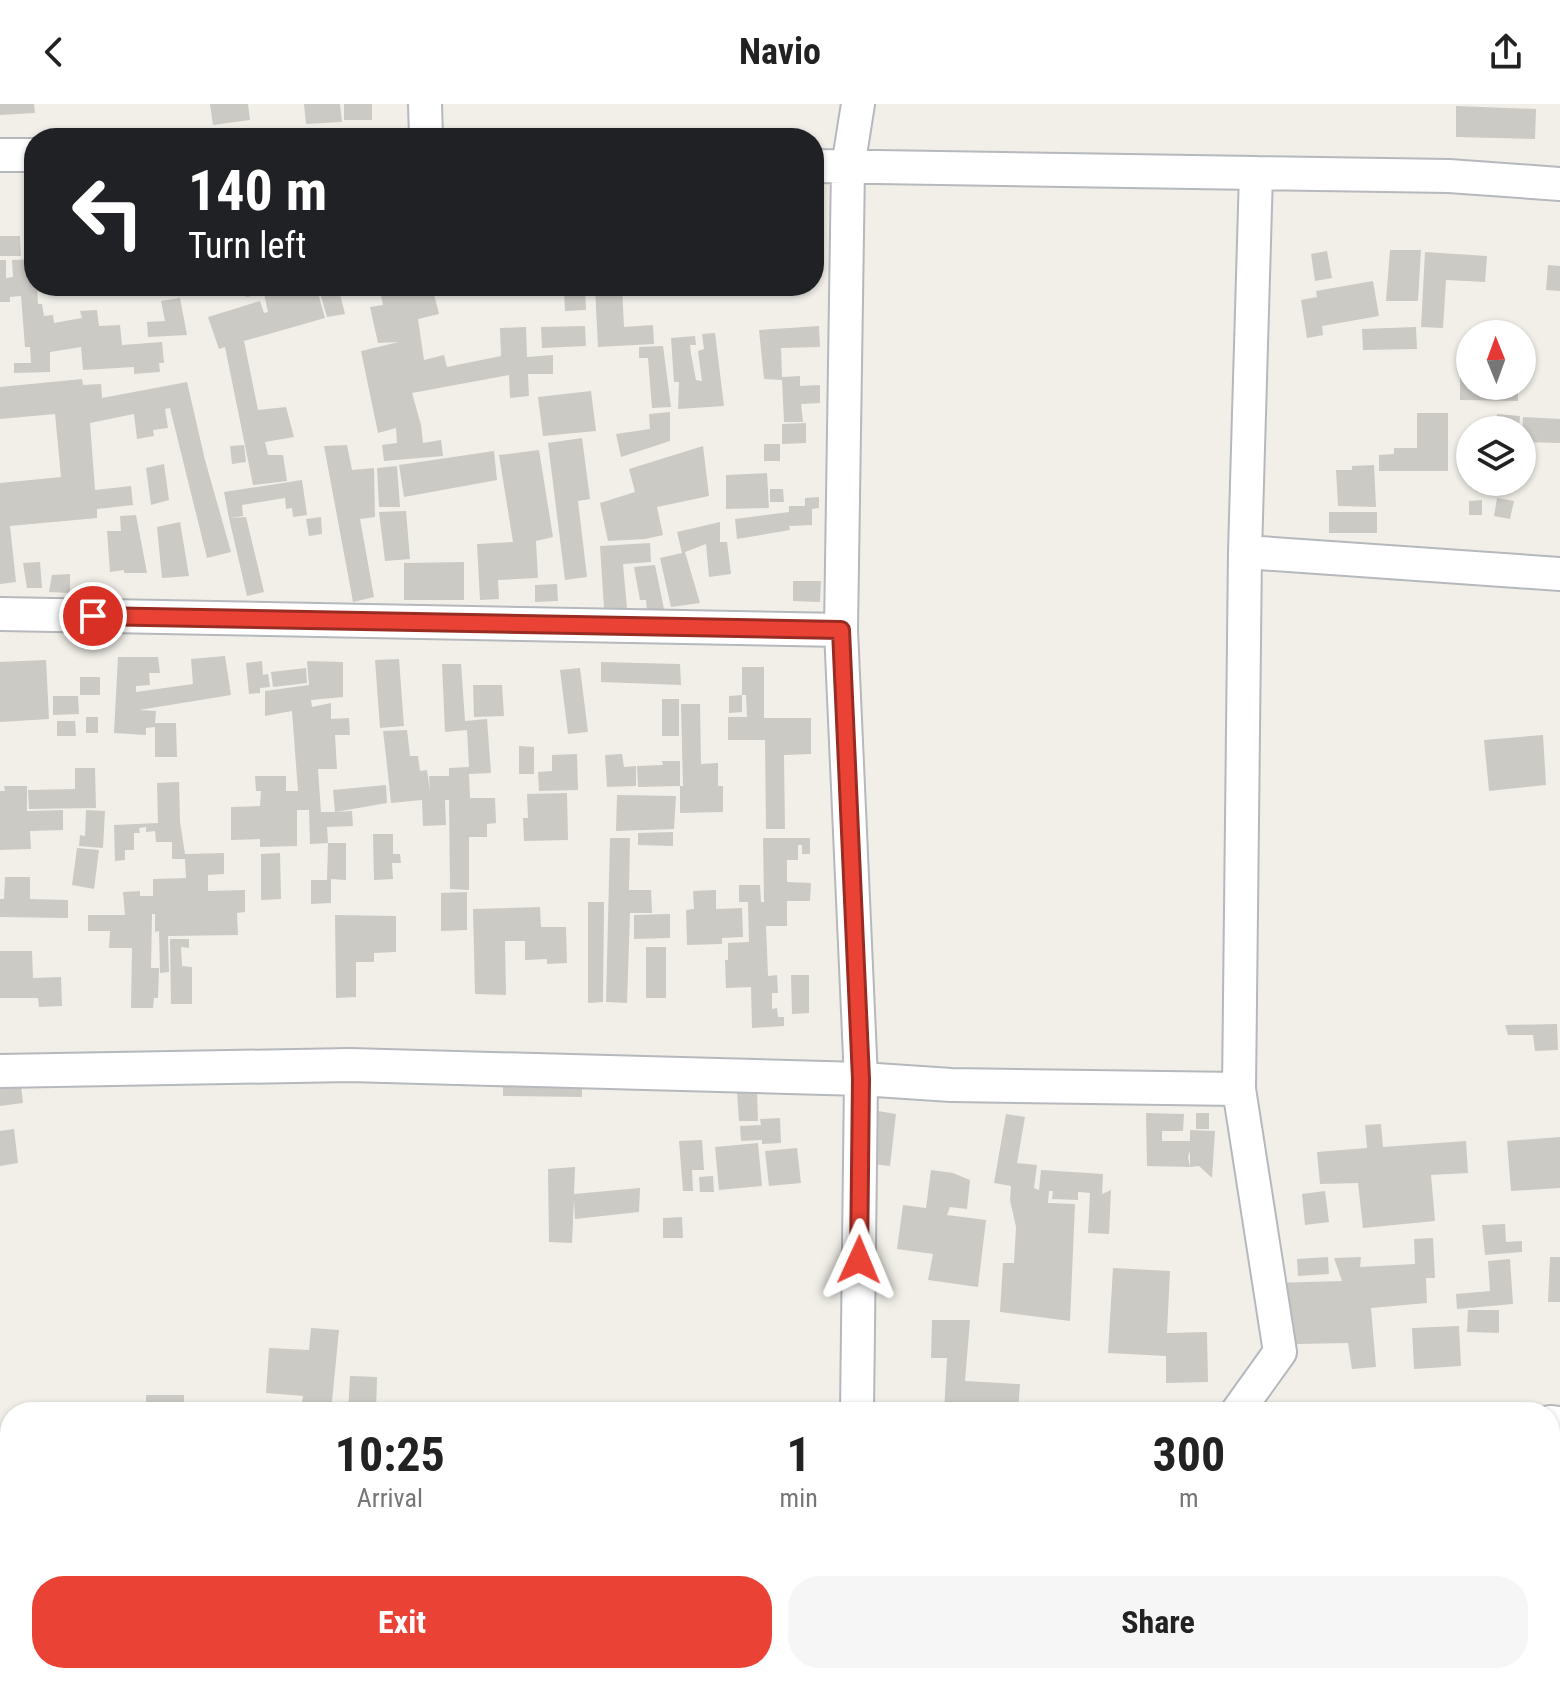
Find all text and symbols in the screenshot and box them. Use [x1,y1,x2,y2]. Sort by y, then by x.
icon: back [32,30,76,74]
icon: share [1484,30,1528,74]
text: Navio [739,31,821,73]
text: 140 m [188,158,327,224]
icon: left [56,160,160,264]
text: Turn left [188,225,306,267]
north arrow [1456,320,1536,400]
map controls [1456,320,1536,496]
button: layers [1456,416,1536,496]
pin [59,582,127,650]
icon: arrive [71,594,115,638]
position arrow [817,1218,901,1302]
text: 10:25 [335,1426,445,1483]
text: 1 [787,1426,811,1483]
text: 300 [1152,1426,1225,1483]
text: Arrival [357,1483,423,1513]
text: min [780,1483,818,1513]
text: m [1179,1483,1199,1513]
button: Exit [32,1576,772,1668]
button: Share [788,1576,1528,1668]

